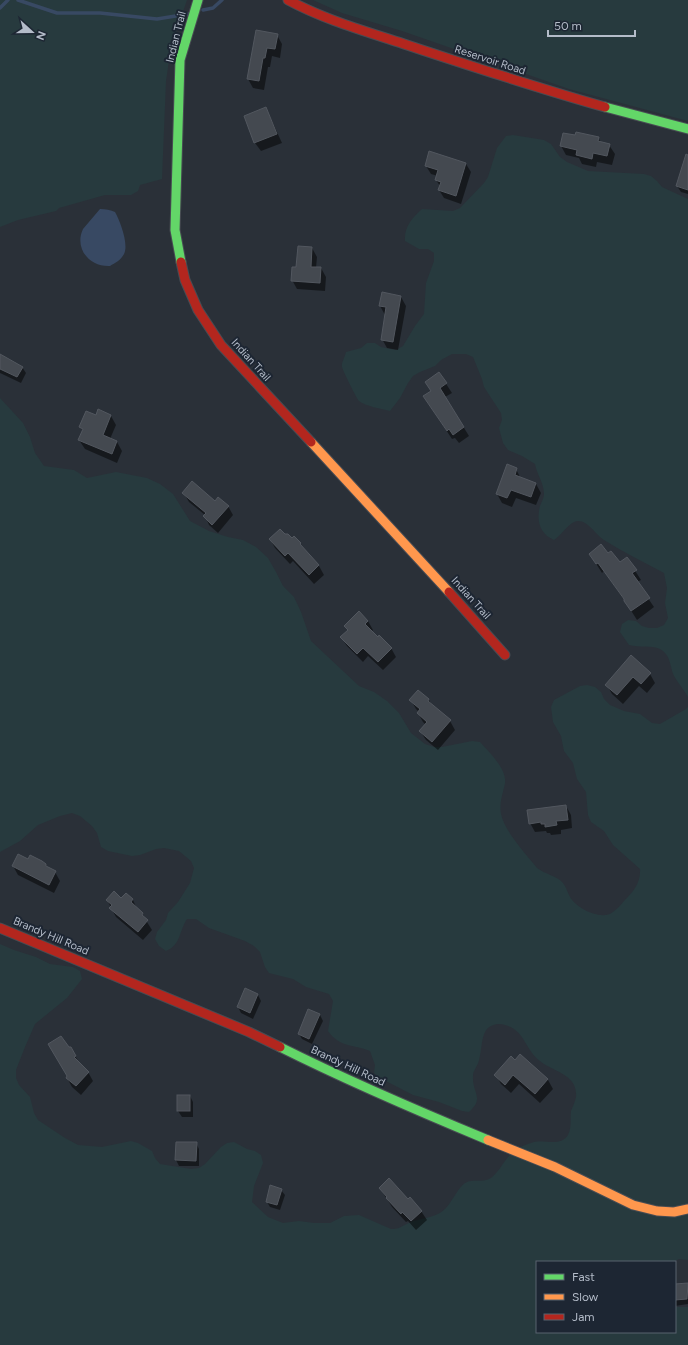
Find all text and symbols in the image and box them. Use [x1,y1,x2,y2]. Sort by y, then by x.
street label: Indian Trail [163,10,189,64]
north arrow [12,12,52,52]
scale bar [548,12,635,38]
text: 50 m [554,19,582,33]
text: N [33,29,48,42]
street label: Reservoir Road [453,42,527,78]
street label: Indian Trail [229,336,273,384]
street label: Indian Trail [449,574,493,622]
street label: Brandy Hill Road [11,914,91,958]
street label: Brandy Hill Road [309,1043,387,1089]
legend [536,1261,676,1333]
text: Fast [572,1270,595,1284]
text: Slow [572,1290,599,1304]
text: Jam [572,1310,595,1324]

